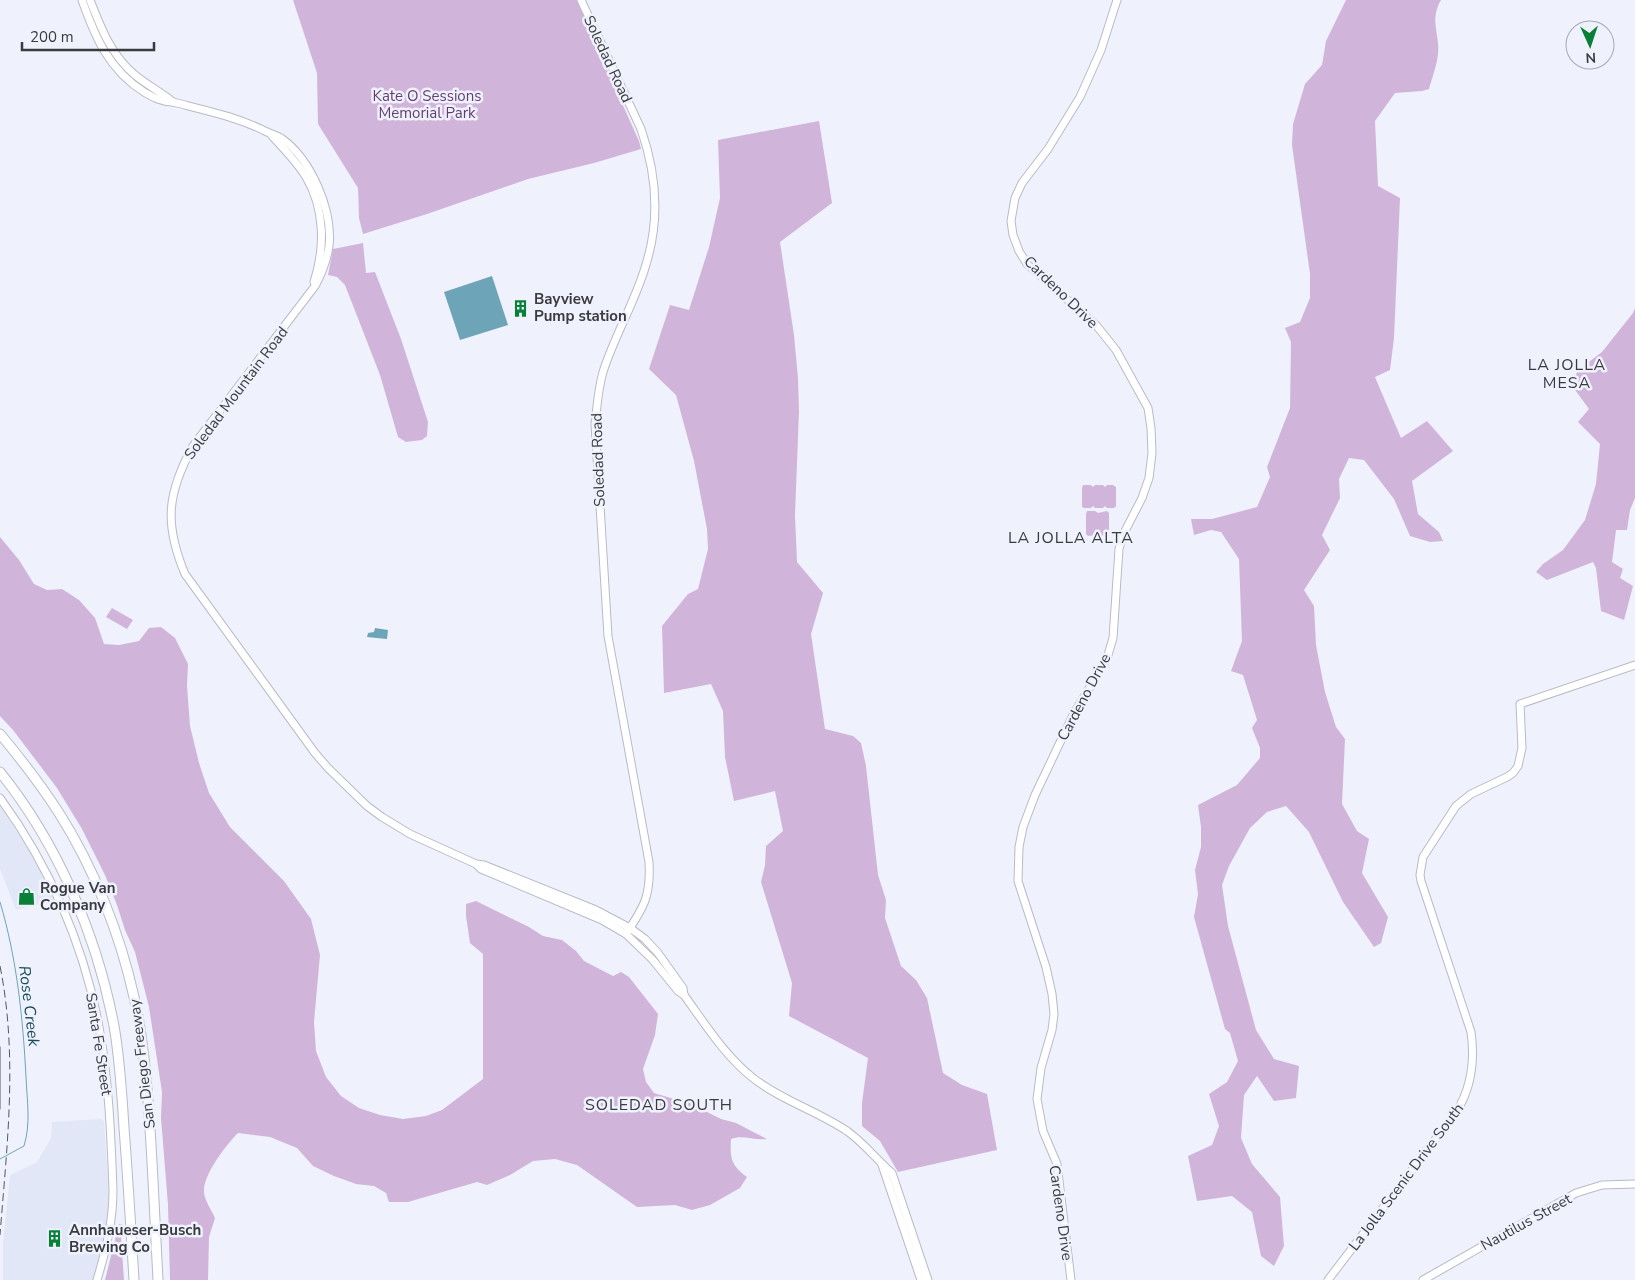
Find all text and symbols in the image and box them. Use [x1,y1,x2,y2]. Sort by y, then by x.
street label: Soledad Road [579,12,637,106]
scale bar [22,20,155,52]
north arrow [1565,20,1615,70]
text: 200 m [30,27,74,47]
text: N [1585,48,1596,67]
park label: Kate O Sessions Memorial Park [373,86,481,123]
street label: Cardeno Drive [1019,251,1103,333]
place label: Bayview Pump station [534,289,627,326]
building icon: Bayview Pump station [510,298,530,318]
street label: Soledad Mountain Road [179,323,293,463]
district label: LA JOLLA MESA [1528,354,1606,394]
street label: Soledad Road [586,413,610,507]
district label: LA JOLLA ALTA [1008,527,1134,549]
street label: Cardeno Drive [1053,650,1115,744]
place label: Rogue Van Company [40,878,115,915]
shop icon: Rogue Van Company [16,887,36,907]
water label: Rose Creek [13,964,45,1049]
street label: Santa Fe Street [81,991,117,1097]
street label: San Diego Freeway [124,998,160,1130]
district label: SOLEDAD SOUTH [585,1094,733,1116]
street label: La Jolla Scenic Drive South [1344,1099,1468,1255]
street label: Cardeno Drive [1044,1164,1078,1262]
street label: Nautilus Street [1477,1188,1576,1255]
place label: Annhaueser-Busch Brewing Co [69,1220,201,1257]
building icon: Annhaueser-Busch Brewing Co [45,1229,65,1249]

